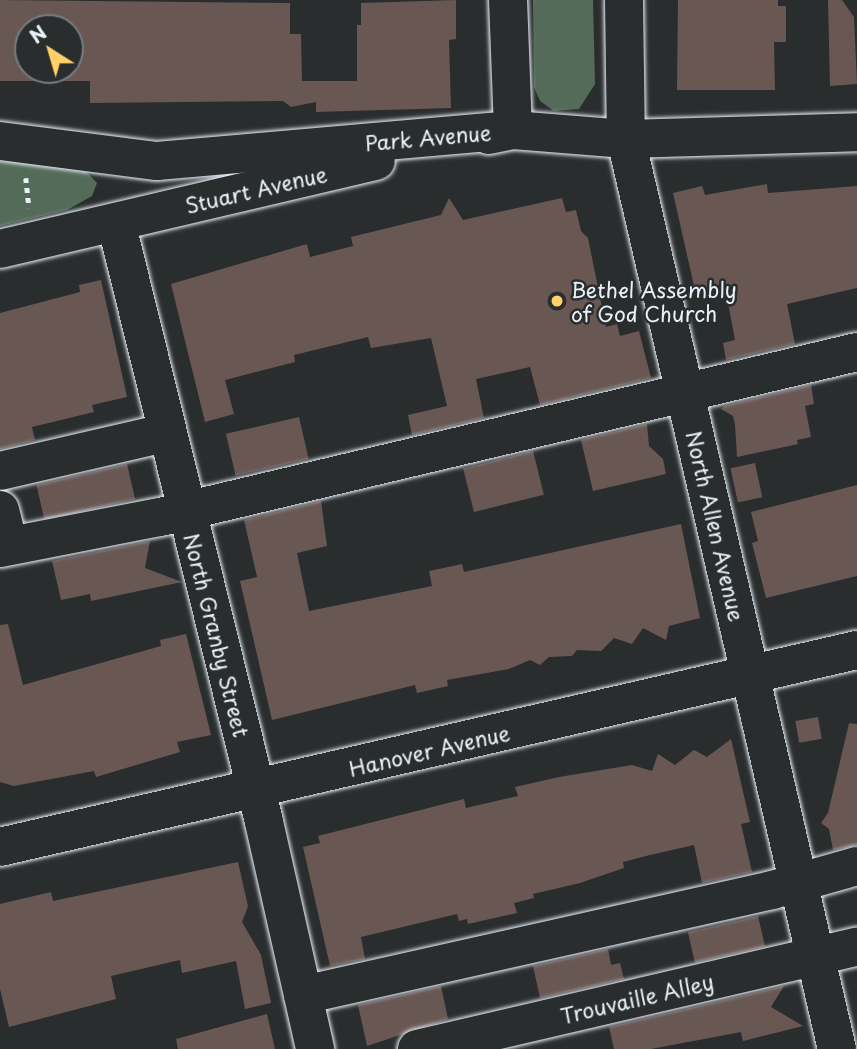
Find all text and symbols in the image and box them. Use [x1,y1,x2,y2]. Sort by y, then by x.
north arrow [14,14,84,84]
text: N [23,18,52,50]
street label: Park Avenue [364,119,492,155]
street label: Stuart Avenue [183,161,329,217]
place label: Bethel Assembly of God Church [571,276,737,326]
marker: Bethel Assembly of God Church [549,293,565,309]
street label: North Allen Avenue [682,427,750,625]
street label: North Granby Street [179,530,255,740]
street label: Hanover Avenue [346,719,512,781]
street label: Trouvaille Alley [558,968,716,1028]

